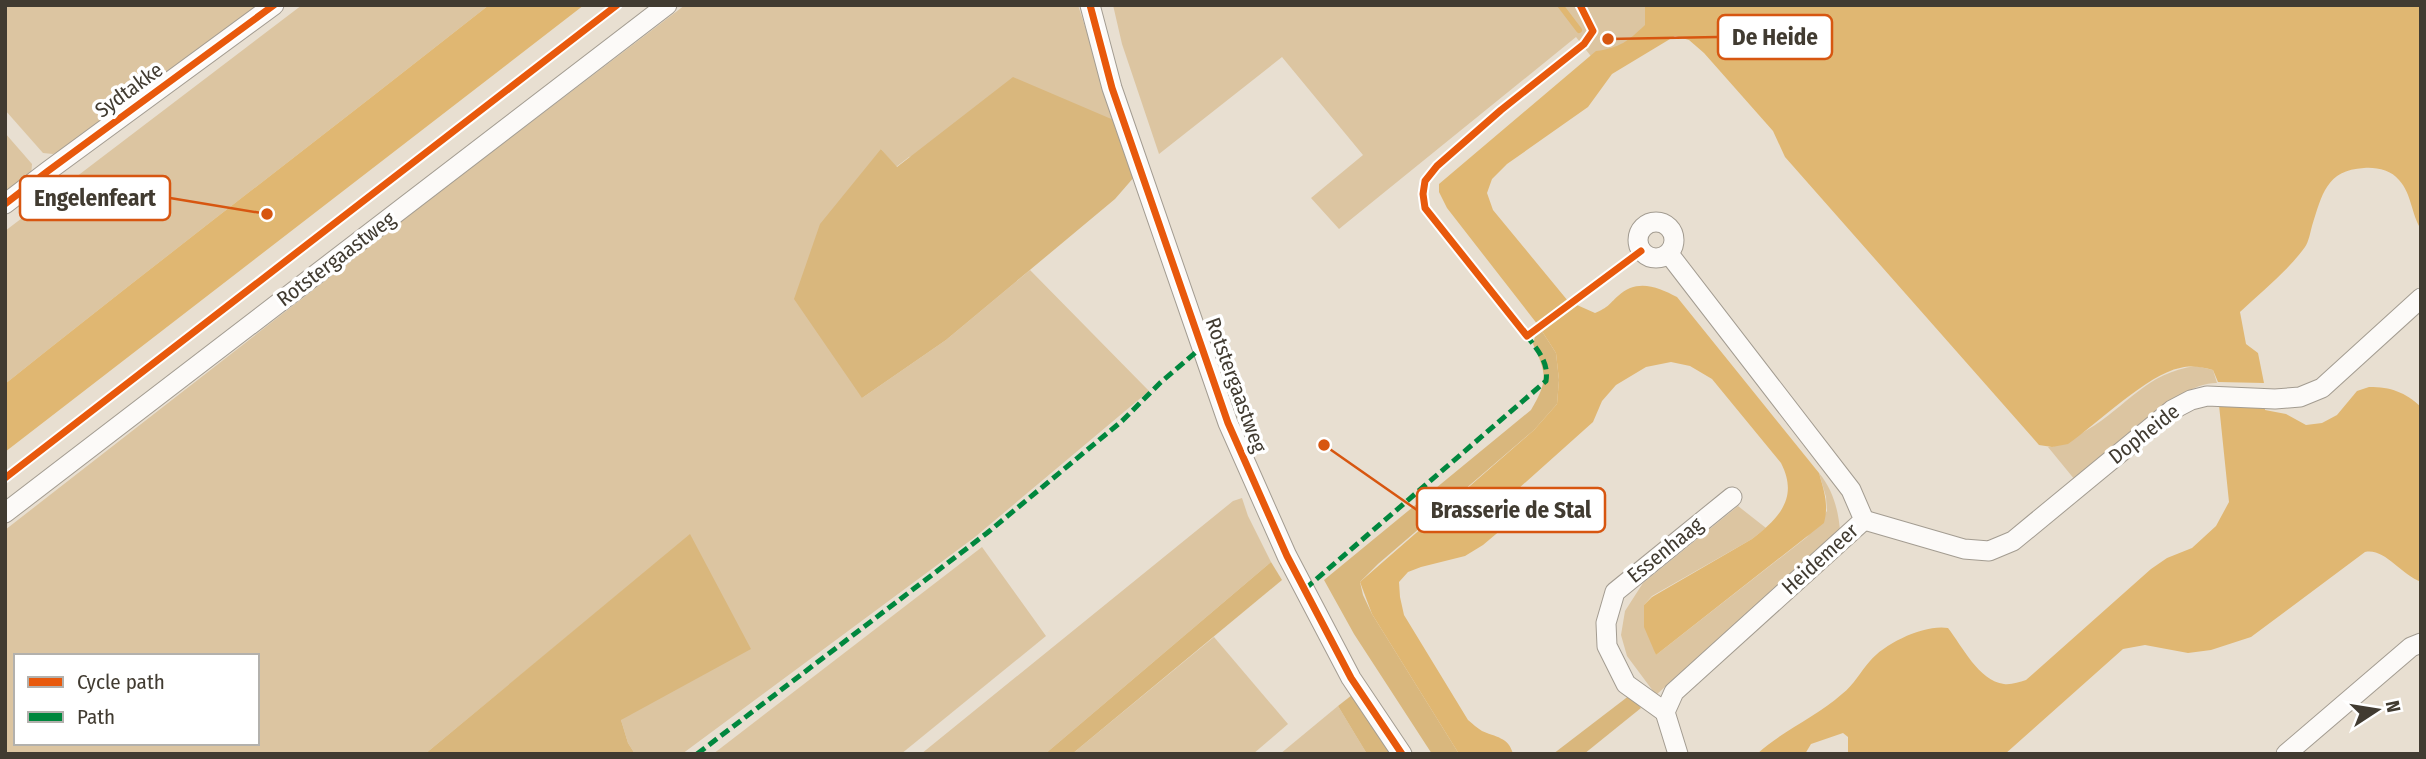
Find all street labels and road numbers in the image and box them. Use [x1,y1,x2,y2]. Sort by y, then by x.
street label: Sydtakke [90,57,168,123]
street label: Rotstergaastweg [272,206,400,312]
street label: Rotstergaastweg [1200,314,1272,456]
street label: Dopheide [2103,398,2185,470]
street label: Essenhaag [1622,511,1708,588]
street label: Heidemeer [1776,517,1864,600]

